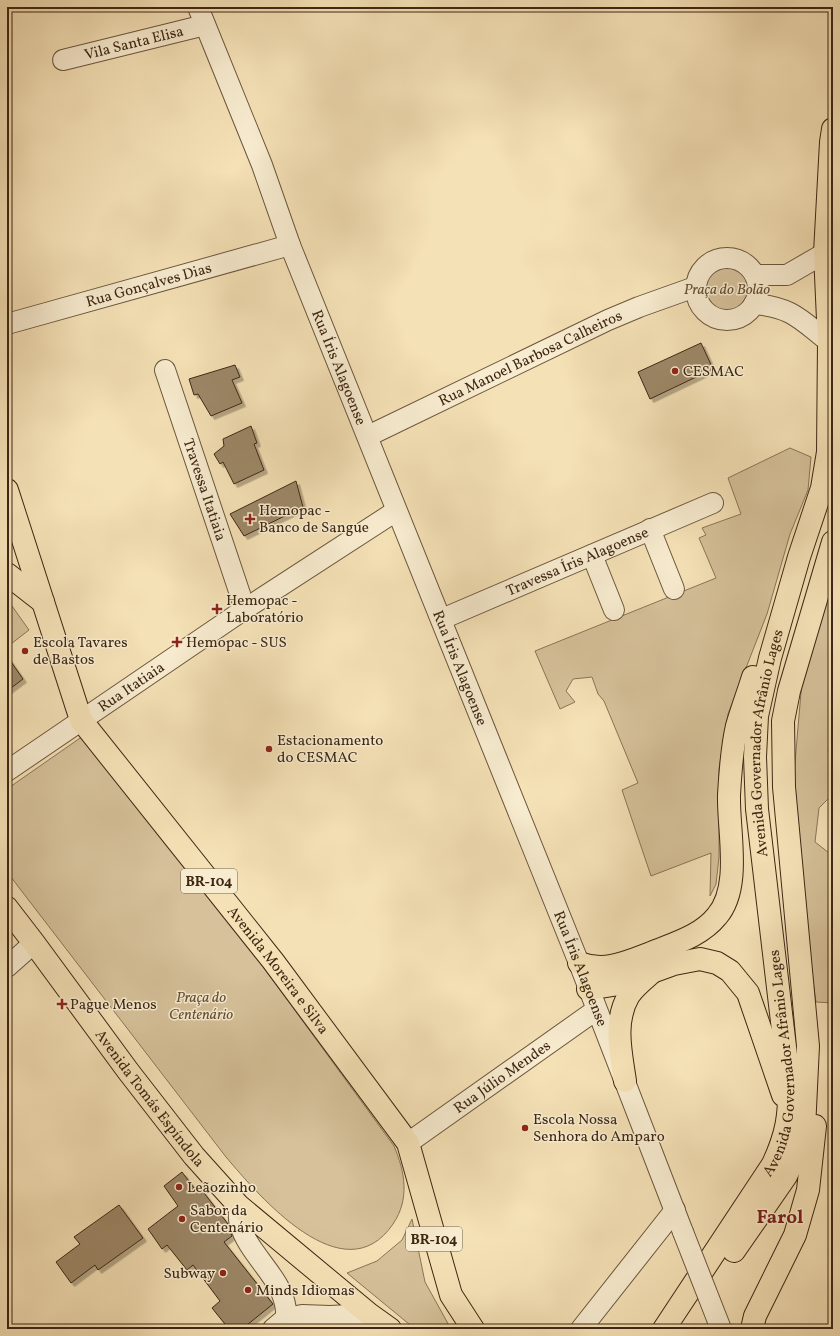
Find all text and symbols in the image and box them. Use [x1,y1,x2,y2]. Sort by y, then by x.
street label: Vila Santa Elisa [82,22,186,66]
street label: Rua Gonçalves Dias [84,258,214,313]
park label: Praça do Bolão [684,280,770,301]
street label: Rua Manoel Barbosa Calheiros [435,306,626,412]
street label: Rua Íris Alagoense [305,307,370,429]
place label: CESMAC [683,362,744,383]
marker: CESMAC [670,366,680,376]
street label: Travessa Itatiaia [177,436,230,544]
place label: Hemopac - Banco de Sangue [259,501,369,539]
marker: Hemopac - Banco de Sangue [244,513,256,525]
street label: Travessa Íris Alagoense [503,523,652,602]
place label: Hemopac - Laboratório [226,591,303,629]
marker: Hemopac - Laboratório [211,603,223,615]
street label: Rua Íris Alagoense [426,608,491,729]
street label: Avenida Governador Afrânio Lages [746,627,790,858]
place label: Escola Tavares de Bastos [33,633,128,671]
place label: Hemopac - SUS [186,633,287,654]
marker: Hemopac - SUS [171,636,183,648]
marker: Escola Tavares de Bastos [20,646,30,656]
street label: Rua Itatiaia [94,658,169,718]
place label: Estacionamento do CESMAC [277,731,383,769]
marker: Estacionamento do CESMAC [264,744,274,754]
road number: BR-104 [181,869,237,893]
street label: Avenida Moreira e Silva [221,902,333,1039]
street label: Rua Íris Alagoense [547,908,612,1030]
street label: Avenida Governador Afrânio Lages [758,949,801,1181]
park label: Praça do Centenário [169,988,233,1026]
place label: Pague Menos [70,995,157,1016]
marker: Pague Menos [57,999,67,1009]
street label: Avenida Tomás Espíndola [89,1026,208,1173]
street label: Rua Júlio Mendes [450,1036,556,1119]
place label: Escola Nossa Senhora do Amparo [533,1110,665,1148]
marker: Escola Nossa Senhora do Amparo [520,1123,530,1133]
place label: Leãozinho [187,1178,256,1199]
marker: Leãozinho [174,1182,184,1192]
place label: Sabor da Centenário [190,1201,263,1239]
district label: Farol [757,1205,803,1231]
marker: Sabor da Centenário [177,1214,187,1224]
road number: BR-104 [406,1227,462,1251]
place label: Subway [163,1264,215,1285]
marker: Subway [218,1268,228,1278]
place label: Minds Idiomas [256,1281,355,1302]
marker: Minds Idiomas [243,1285,253,1295]

